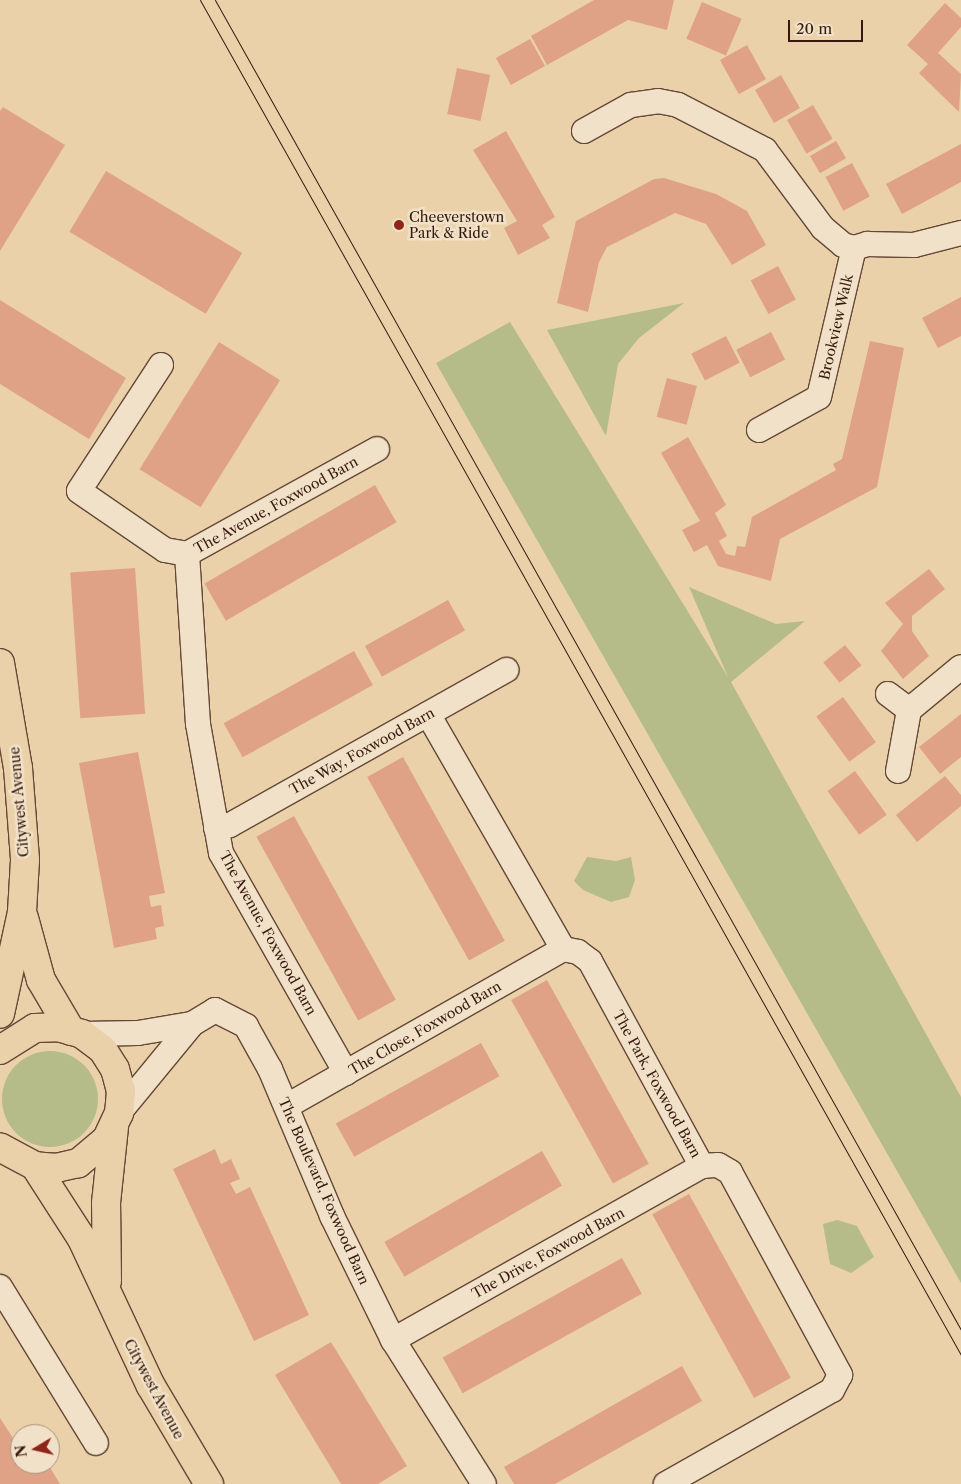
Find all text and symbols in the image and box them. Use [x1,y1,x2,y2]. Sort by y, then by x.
scale bar [791,10,866,42]
text: 20 m [796,19,832,38]
place label: Cheeverstown Park & Ride [409,209,504,242]
marker: Cheeverstown Park & Ride [393,219,405,231]
street label: Brookview Walk [816,272,856,382]
street label: The Avenue, Foxwood Barn [191,453,361,557]
street label: The Way, Foxwood Barn [286,704,438,798]
street label: Citywest Avenue [6,746,32,858]
street label: The Avenue, Foxwood Barn [216,848,320,1018]
street label: The Close, Foxwood Barn [346,977,504,1079]
street label: The Park, Foxwood Barn [609,1007,705,1161]
street label: The Boulevard, Foxwood Barn [275,1095,373,1287]
street label: The Drive, Foxwood Barn [469,1204,627,1302]
street label: Citywest Avenue [120,1336,188,1442]
north arrow [10,1424,60,1474]
text: N [11,1444,31,1459]

